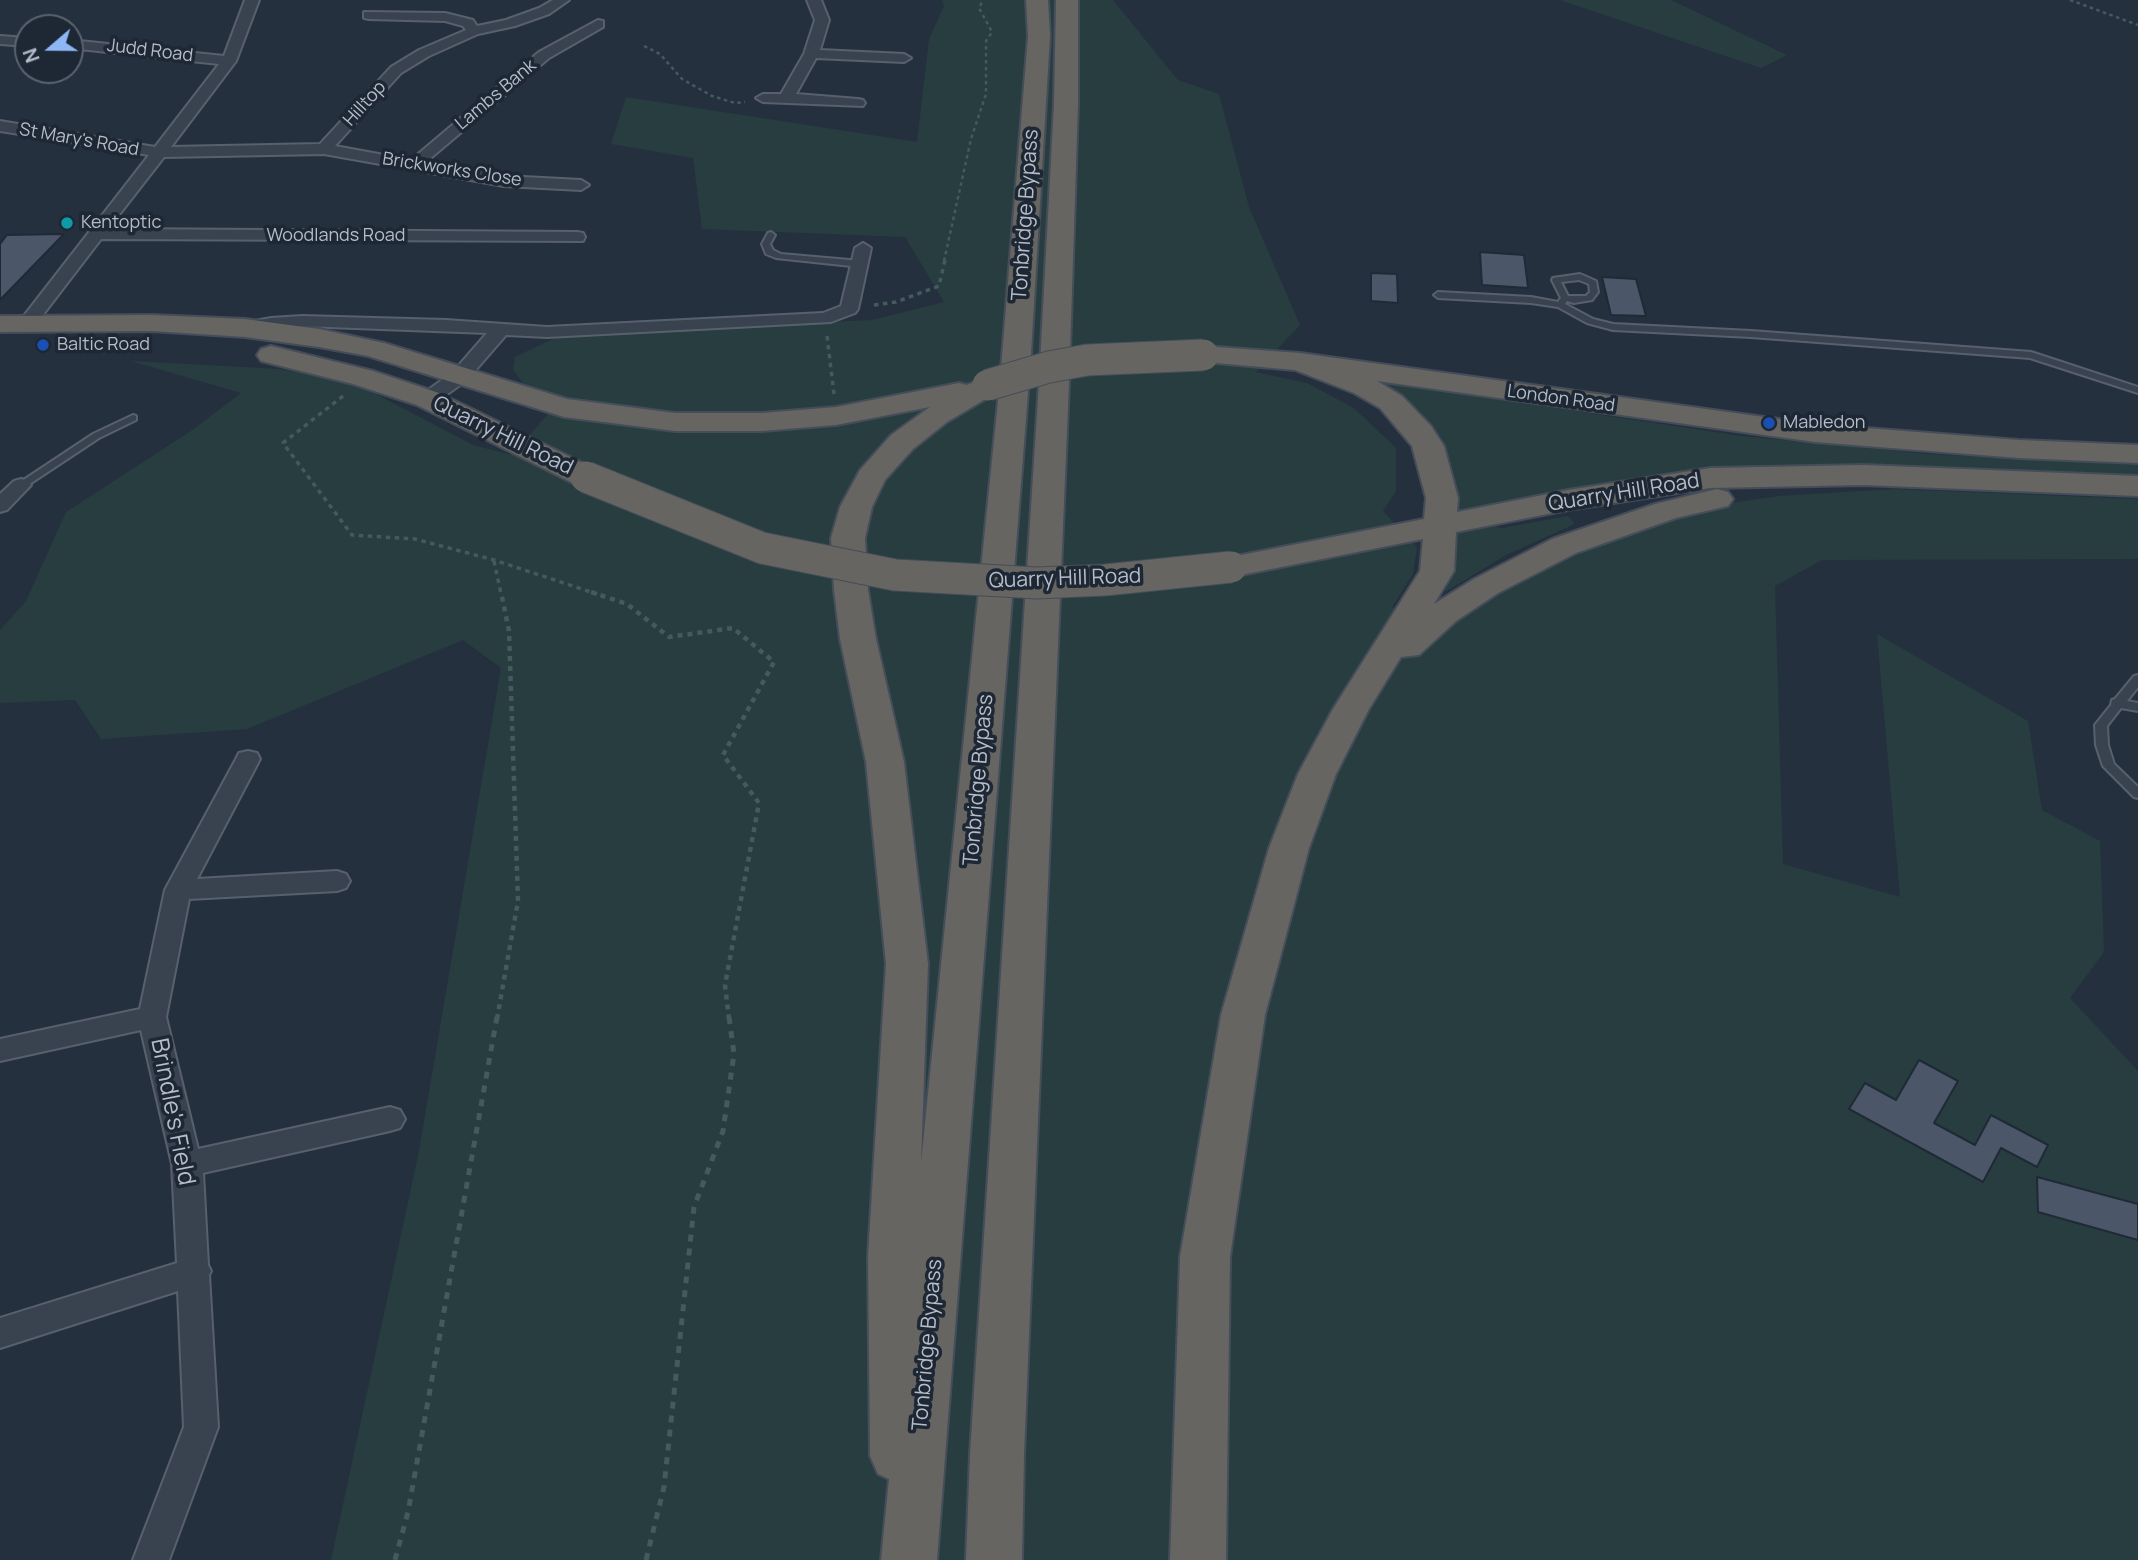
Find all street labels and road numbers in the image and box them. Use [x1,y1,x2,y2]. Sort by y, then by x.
street label: Judd Road [106,35,194,67]
street label: Lambs Bank [451,55,541,135]
street label: Hilltop [339,77,391,131]
street label: St Mary's Road [18,119,140,161]
street label: Tonbridge Bypass [1007,128,1045,302]
street label: Brickworks Close [381,148,523,192]
street label: Woodlands Road [267,225,405,247]
street label: London Road [1506,381,1616,417]
street label: Quarry Hill Road [429,391,577,481]
street label: Quarry Hill Road [1547,469,1701,517]
street label: Quarry Hill Road [988,564,1142,594]
street label: Tonbridge Bypass [959,693,999,867]
street label: Brindle's Field [144,1036,200,1188]
street label: Tonbridge Bypass [908,1258,948,1432]

